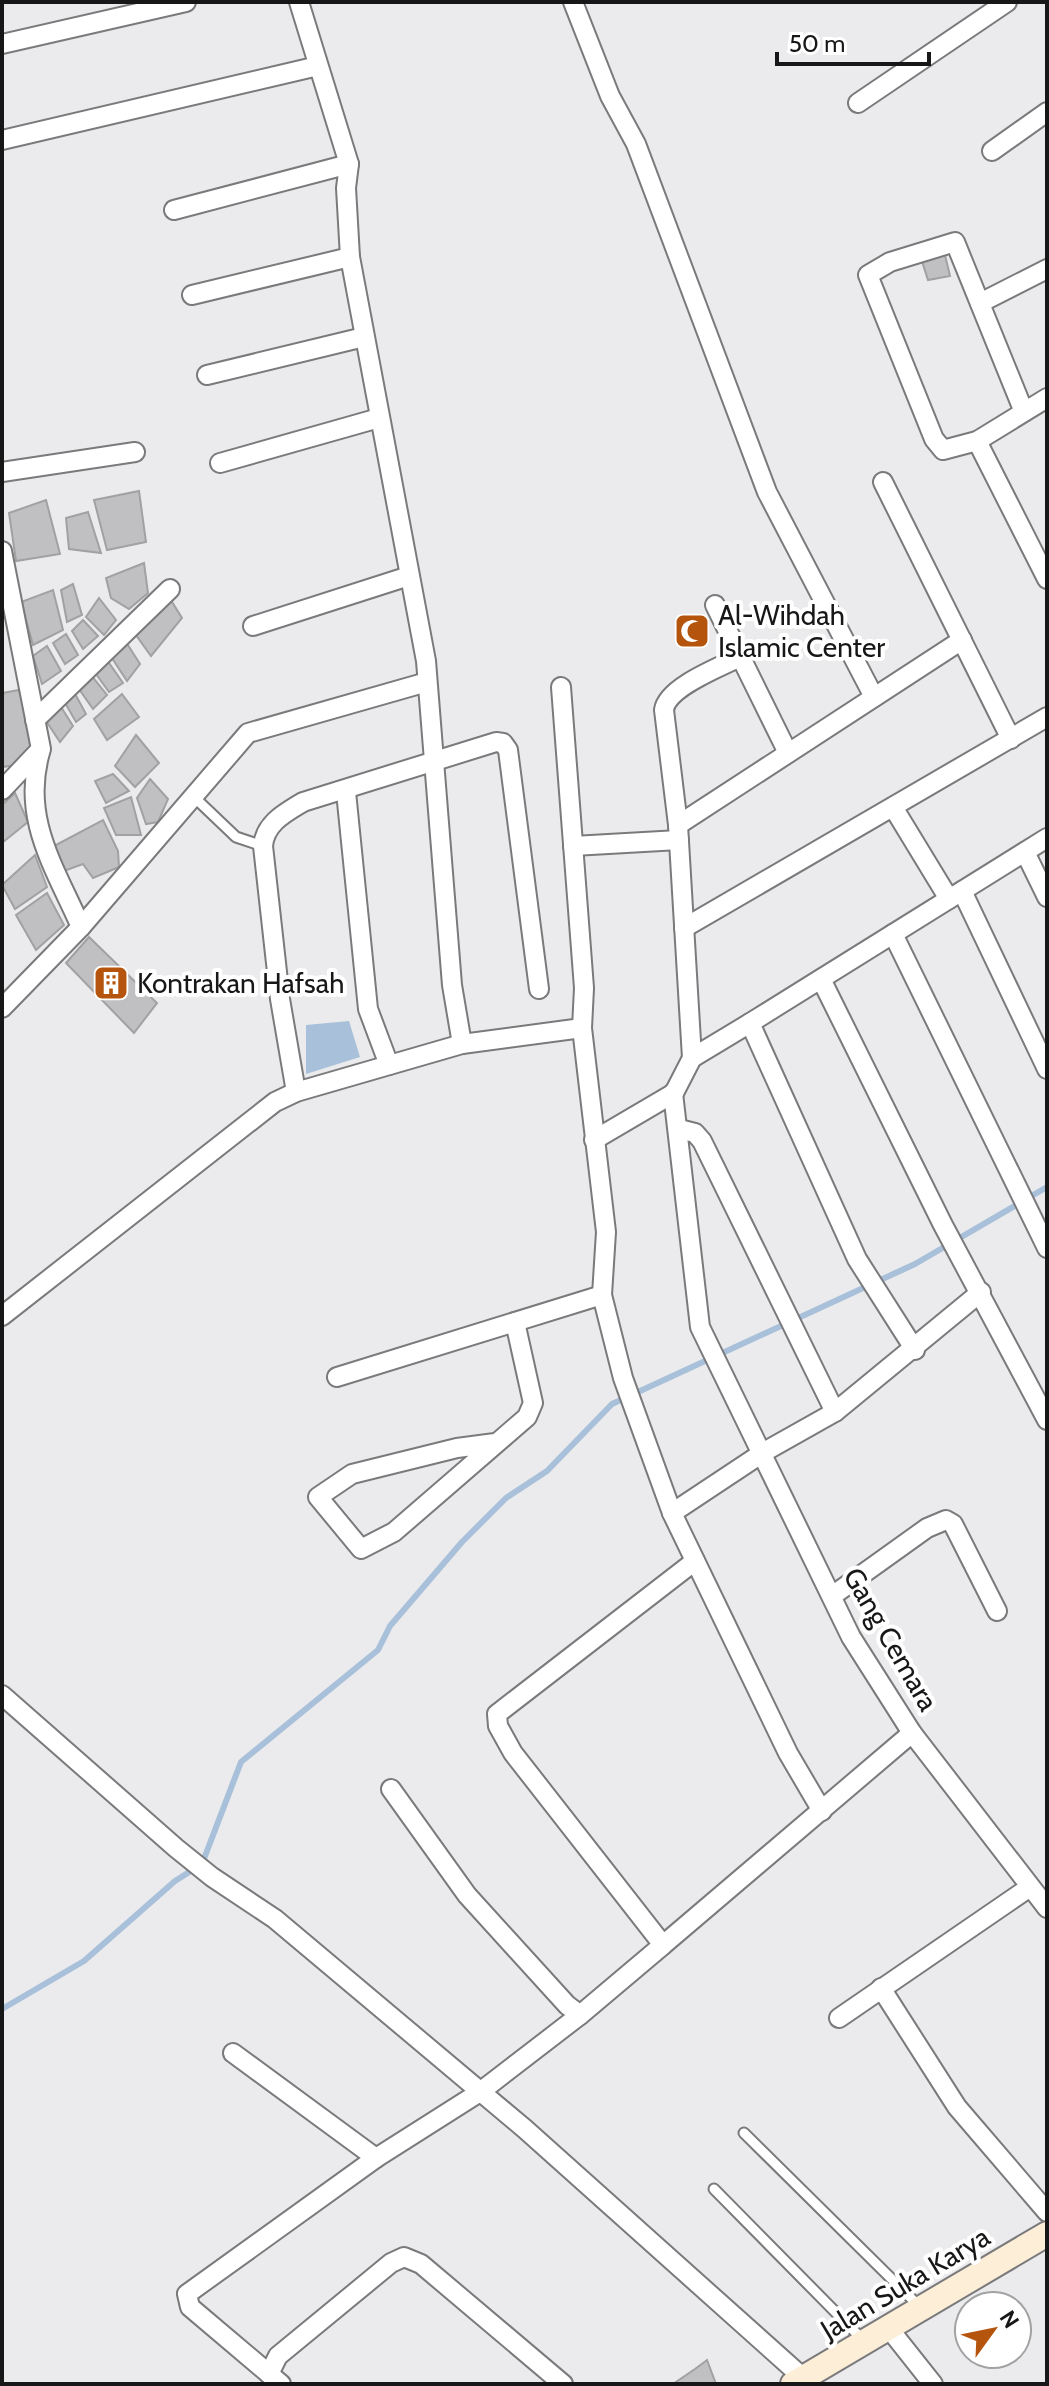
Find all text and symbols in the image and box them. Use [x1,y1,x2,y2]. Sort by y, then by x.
scale bar [777,16,929,66]
text: 50 m [789,29,845,58]
place label: Al-Wihdah Islamic Center [718,598,885,664]
mosque icon: Al-Wihdah Islamic Center [673,612,711,650]
building icon: Kontrakan Hafsah [92,964,130,1002]
place label: Kontrakan Hafsah [137,966,344,1000]
street label: Gang Cemara [836,1561,946,1717]
street label: Jalan Suka Karya [814,2219,996,2347]
north arrow [953,2290,1033,2370]
text: N [994,2306,1025,2333]

